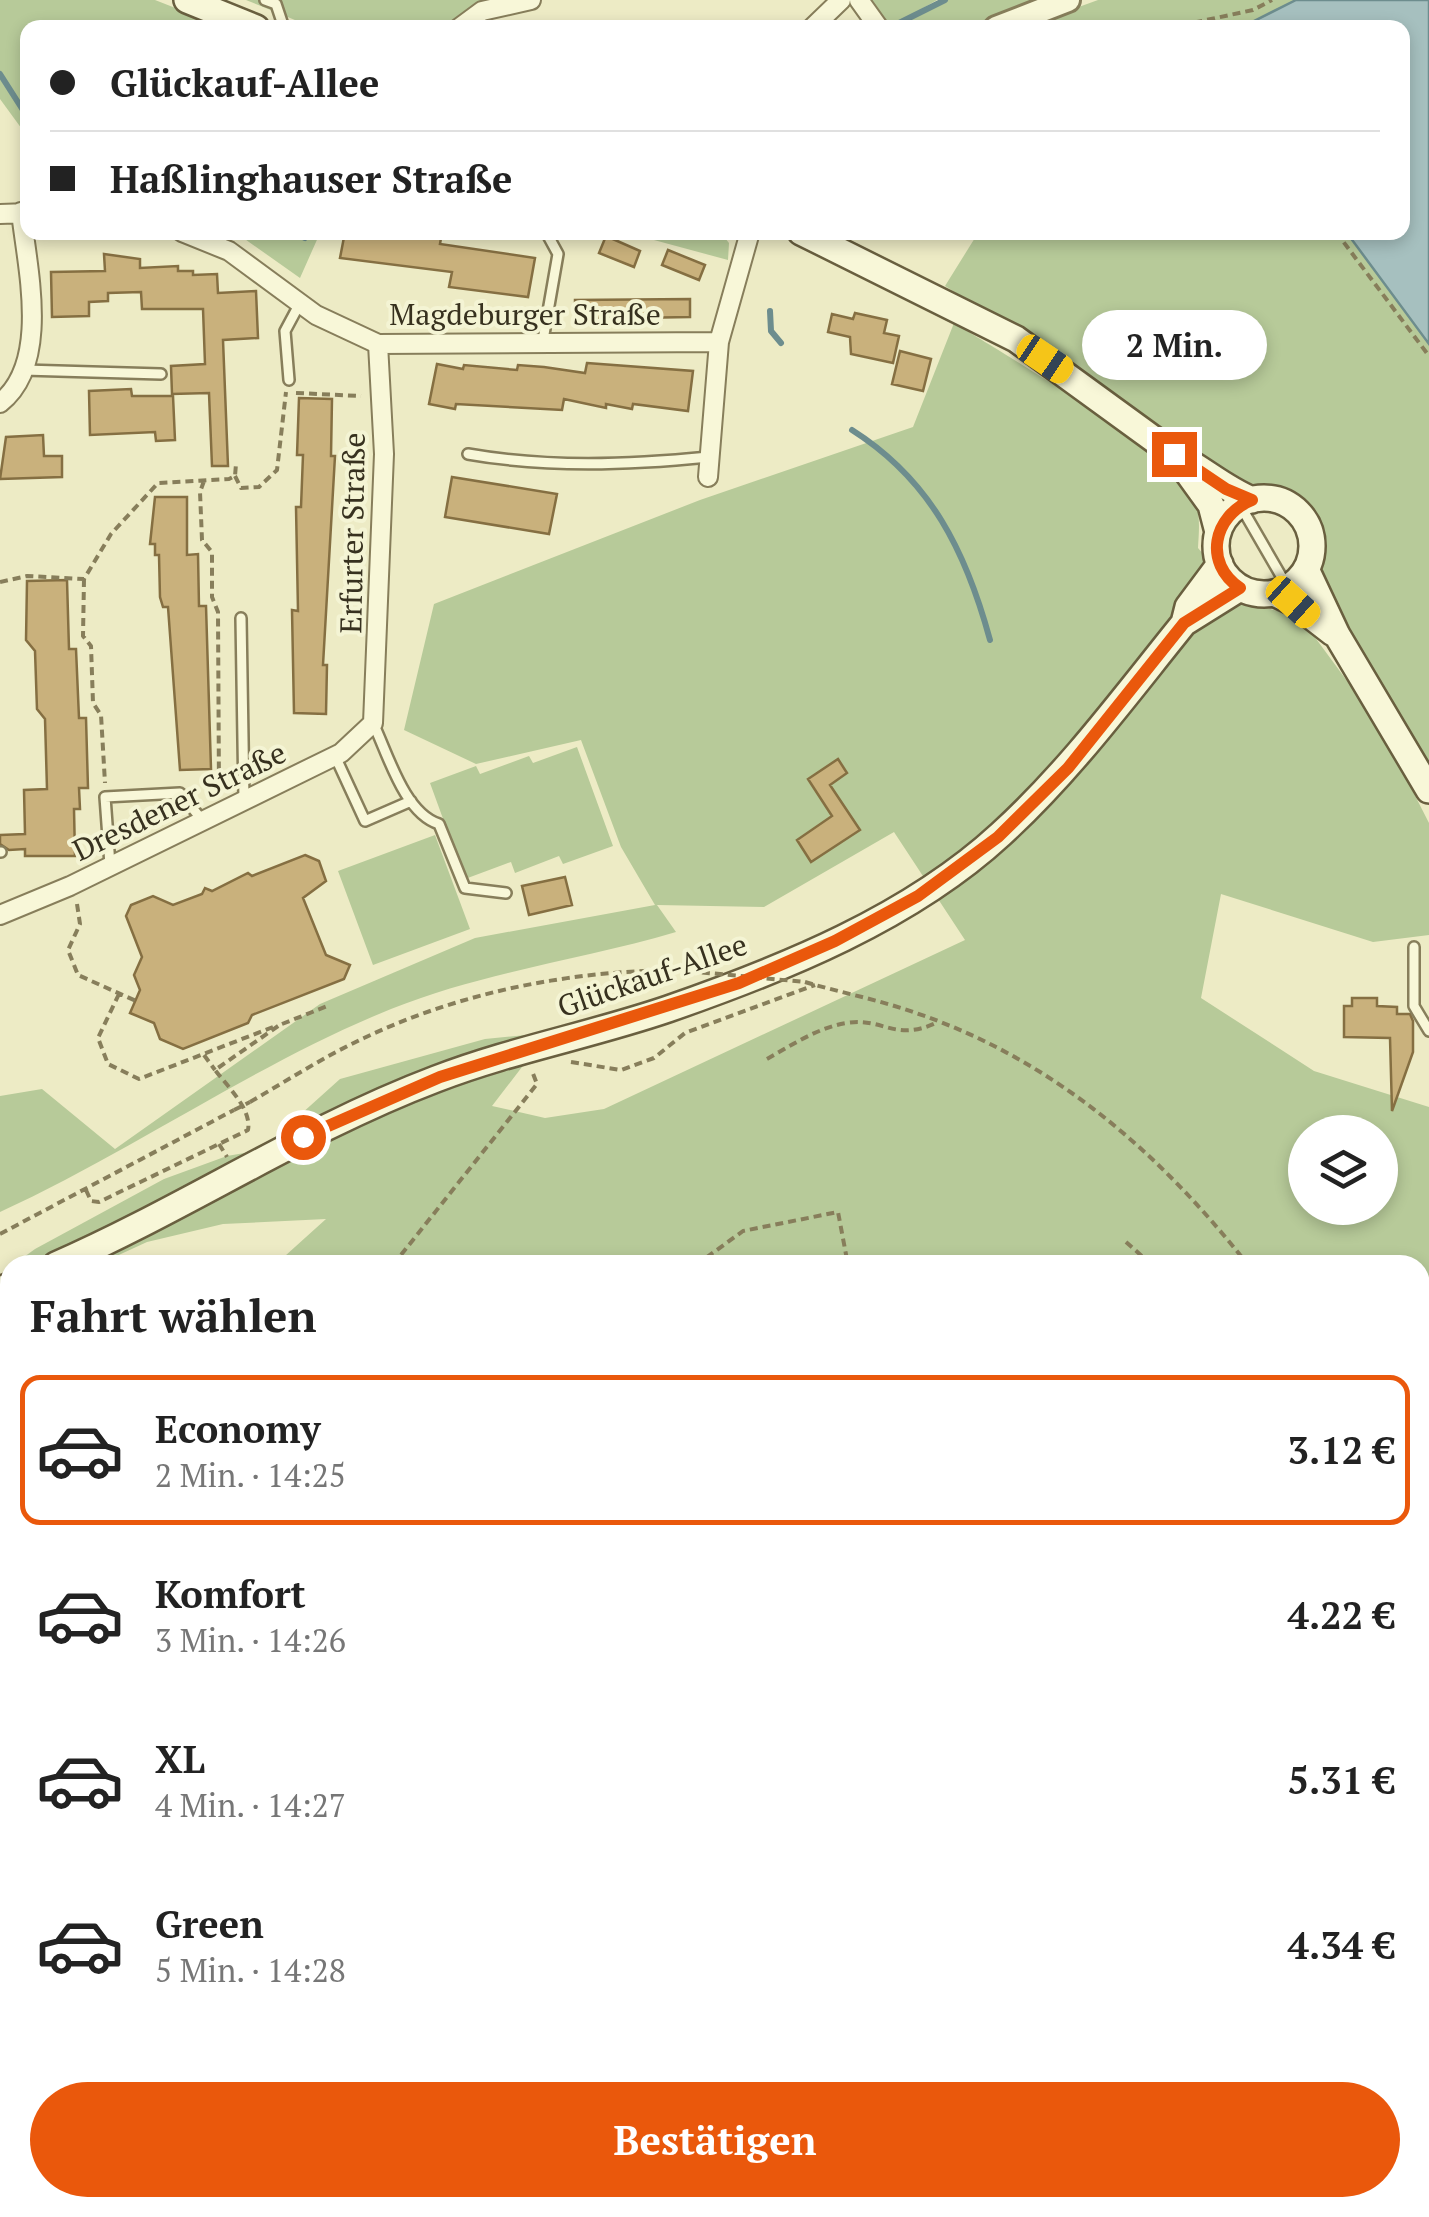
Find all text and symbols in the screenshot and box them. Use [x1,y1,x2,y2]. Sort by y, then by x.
text: Glückauf-Allee [110,58,379,108]
text: Haßlinghauser Straße [110,154,512,204]
street label: Magdeburger Straße [389,294,661,334]
callout: 2 Min. [1082,309,1266,379]
text: 2 Min. [1126,324,1223,366]
car [1012,330,1078,388]
street label: Erfurter Straße [330,432,374,634]
route end [1152,432,1197,477]
car [1261,571,1325,633]
street label: Dresdener Straße [66,732,292,870]
street label: Glückauf-Allee [552,924,752,1026]
route start [281,1115,326,1160]
map controls [1288,1115,1398,1225]
button: layers [1288,1115,1398,1225]
text: Fahrt wählen [30,1285,316,1345]
text: Economy [155,1404,321,1454]
icon: car [35,1405,125,1495]
text: 3.12 € [1288,1425,1395,1475]
text: 2 Min. · 14:25 [155,1454,346,1496]
text: Komfort [155,1569,306,1619]
icon: car [35,1570,125,1660]
text: 4.22 € [1288,1590,1395,1640]
text: 3 Min. · 14:26 [155,1619,346,1661]
text: XL [155,1734,205,1784]
icon: car [35,1735,125,1825]
text: 5.31 € [1288,1755,1395,1805]
text: 4 Min. · 14:27 [155,1784,346,1826]
text: Green [155,1899,264,1949]
icon: car [35,1900,125,1990]
text: 4.34 € [1288,1920,1395,1970]
text: 5 Min. · 14:28 [155,1949,346,1991]
button: Bestätigen [30,2082,1400,2197]

